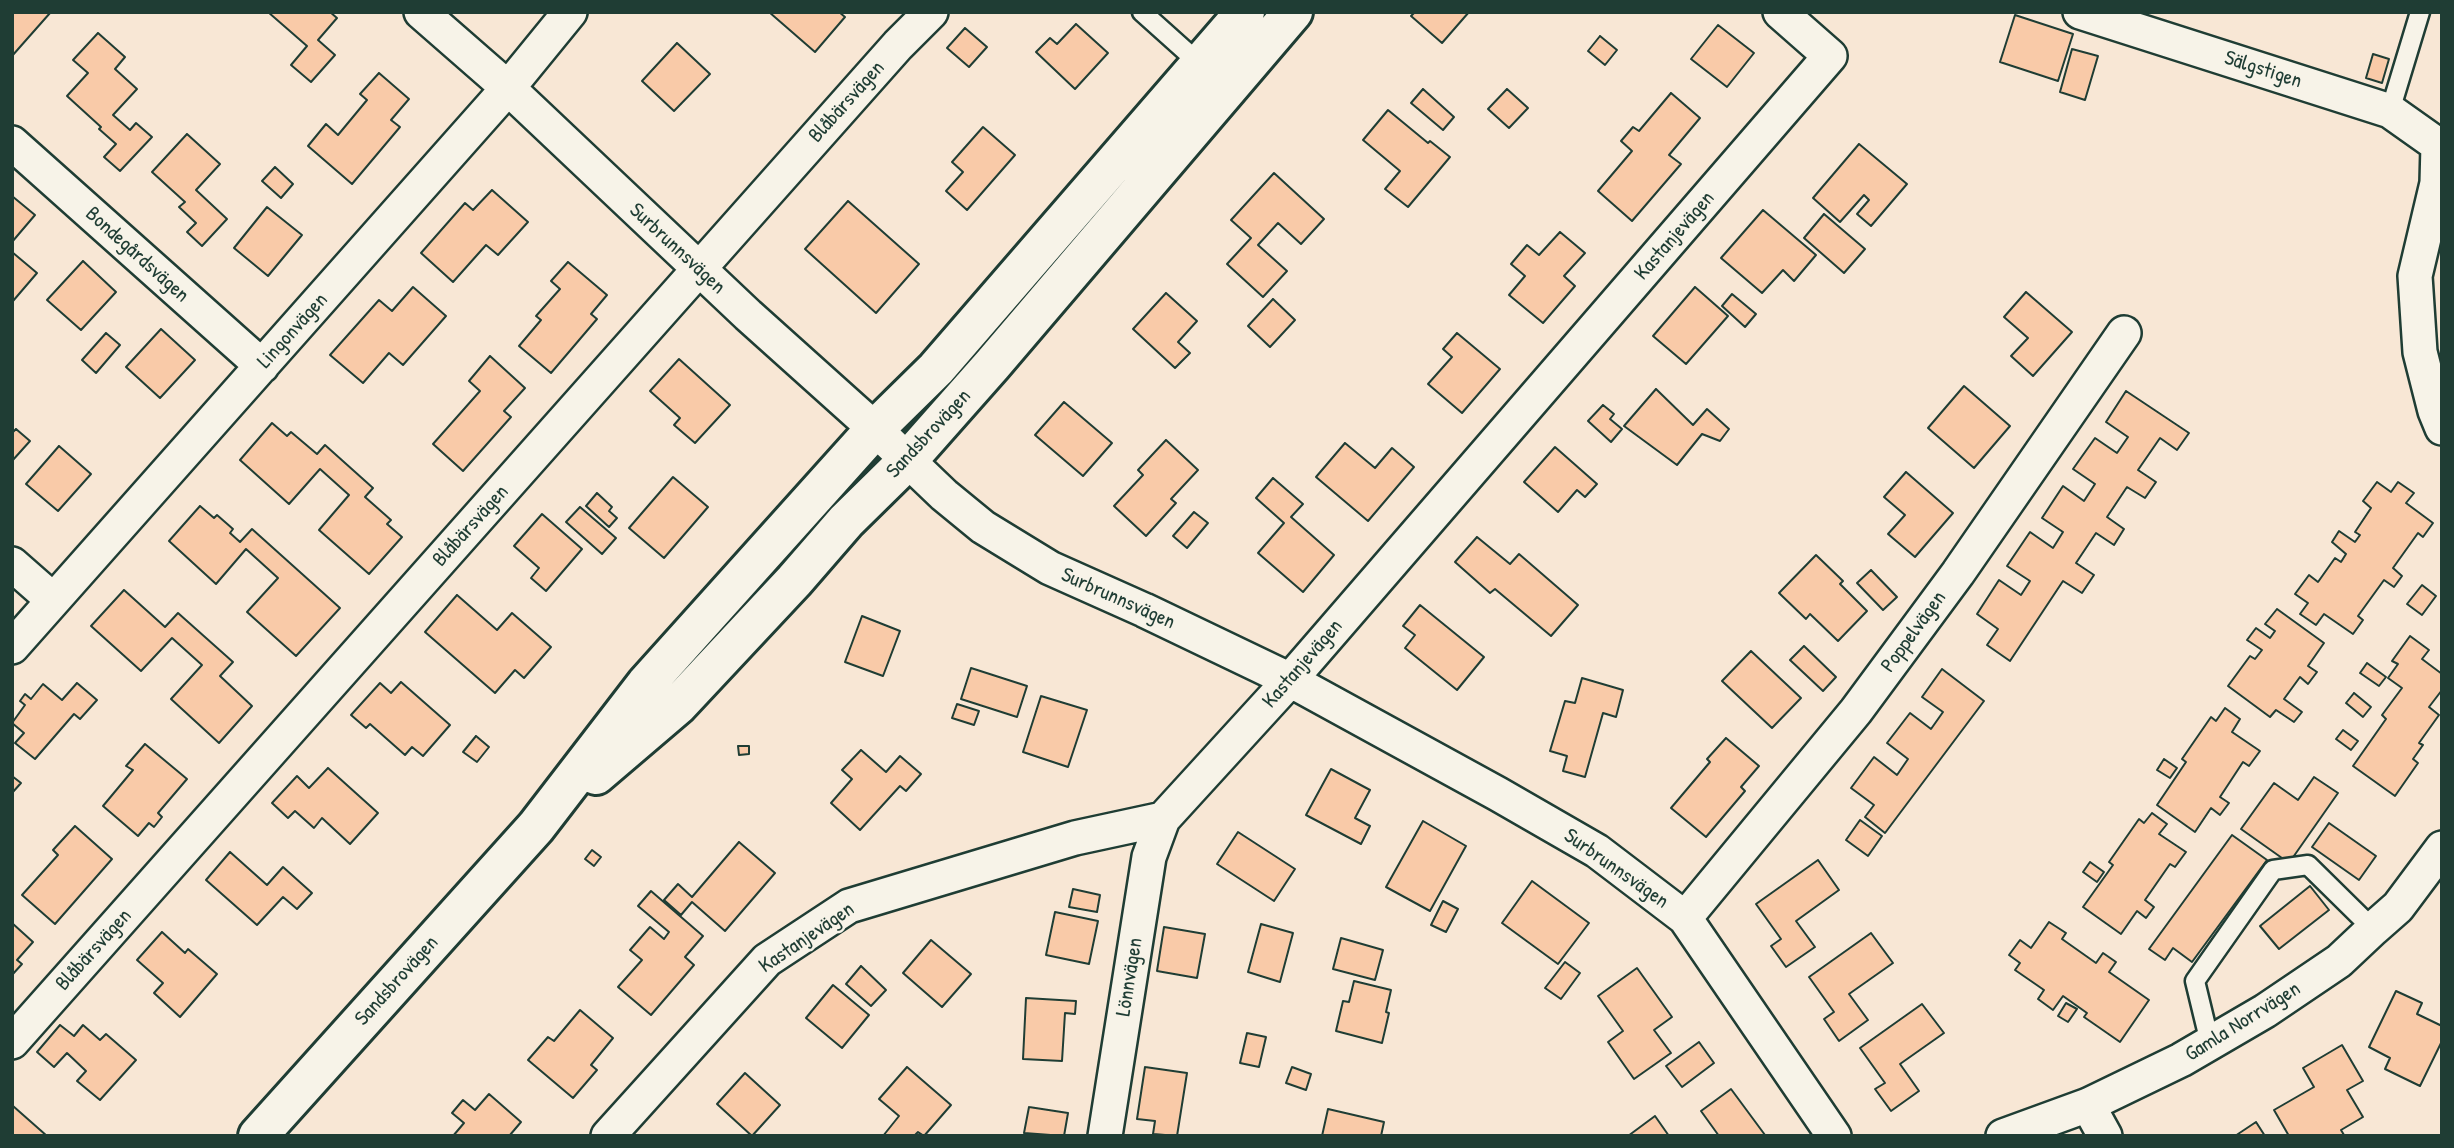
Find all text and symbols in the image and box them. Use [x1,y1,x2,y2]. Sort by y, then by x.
street label: Sälgstigen [2221,46,2305,94]
street label: Blåbärsvägen [804,56,890,148]
street label: Kastanjevägen [1630,186,1720,286]
street label: Surbrunnsvägen [624,198,730,300]
street label: Bondegårdsvägen [80,202,194,308]
street label: Lingonvägen [252,288,334,374]
street label: Sandsbrovägen [881,384,977,484]
street label: Blåbärsvägen [428,480,514,572]
street label: Surbrunnsvägen [1057,563,1179,635]
street label: Poppelvägen [1876,586,1952,678]
street label: Kastanjevägen [1258,614,1348,714]
street label: Surbrunnsvägen [1559,824,1673,914]
street label: Kastanjevägen [755,897,859,979]
street label: Blåbärsvägen [51,904,137,996]
street label: Sandsbrovägen [350,931,444,1031]
street label: Lönnvägen [1111,936,1149,1018]
street label: Gamla Norrvägen [2181,977,2305,1067]

